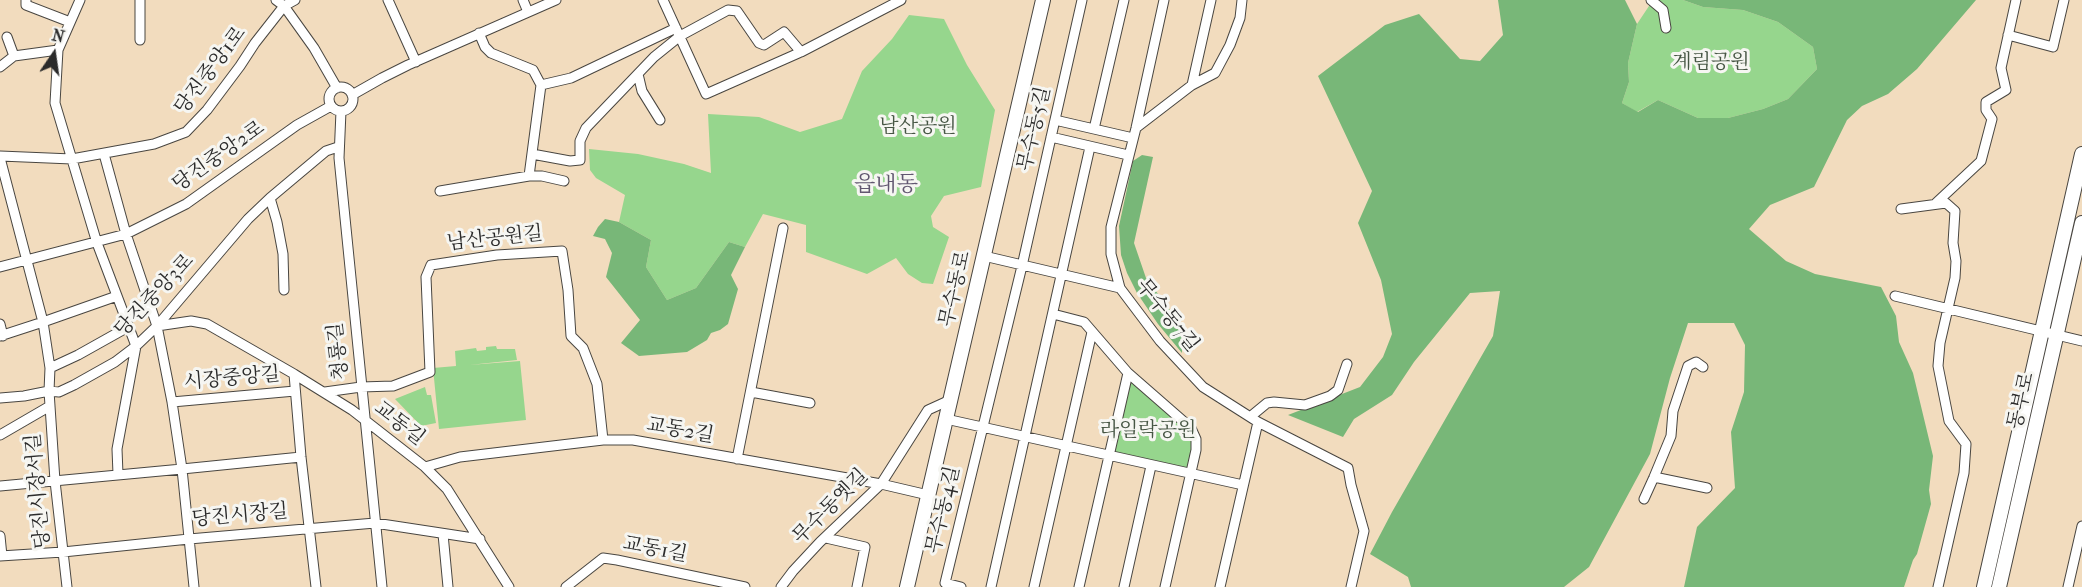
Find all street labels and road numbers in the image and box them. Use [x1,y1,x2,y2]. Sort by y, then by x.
street label: 당진중앙1로 [170,22,252,120]
street label: 무수동5길 [1014,84,1056,174]
street label: 당진중앙2로 [168,117,270,197]
street label: 남산공원길 [446,222,544,256]
street label: 당진중앙3로 [110,249,200,343]
street label: 무수동로 [936,249,976,329]
street label: 무수동7길 [1130,275,1204,357]
street label: 청룡길 [324,321,354,381]
street label: 시장중앙길 [183,363,281,395]
street label: 동부로 [2004,370,2040,432]
street label: 교동길 [369,397,429,451]
street label: 교동2길 [644,413,716,449]
street label: 당진시장서길 [22,432,56,550]
street label: 무수동옛길 [788,464,874,550]
street label: 무수동4길 [922,464,966,556]
street label: 당진시장길 [191,500,289,532]
street label: 교동1길 [621,532,689,568]

